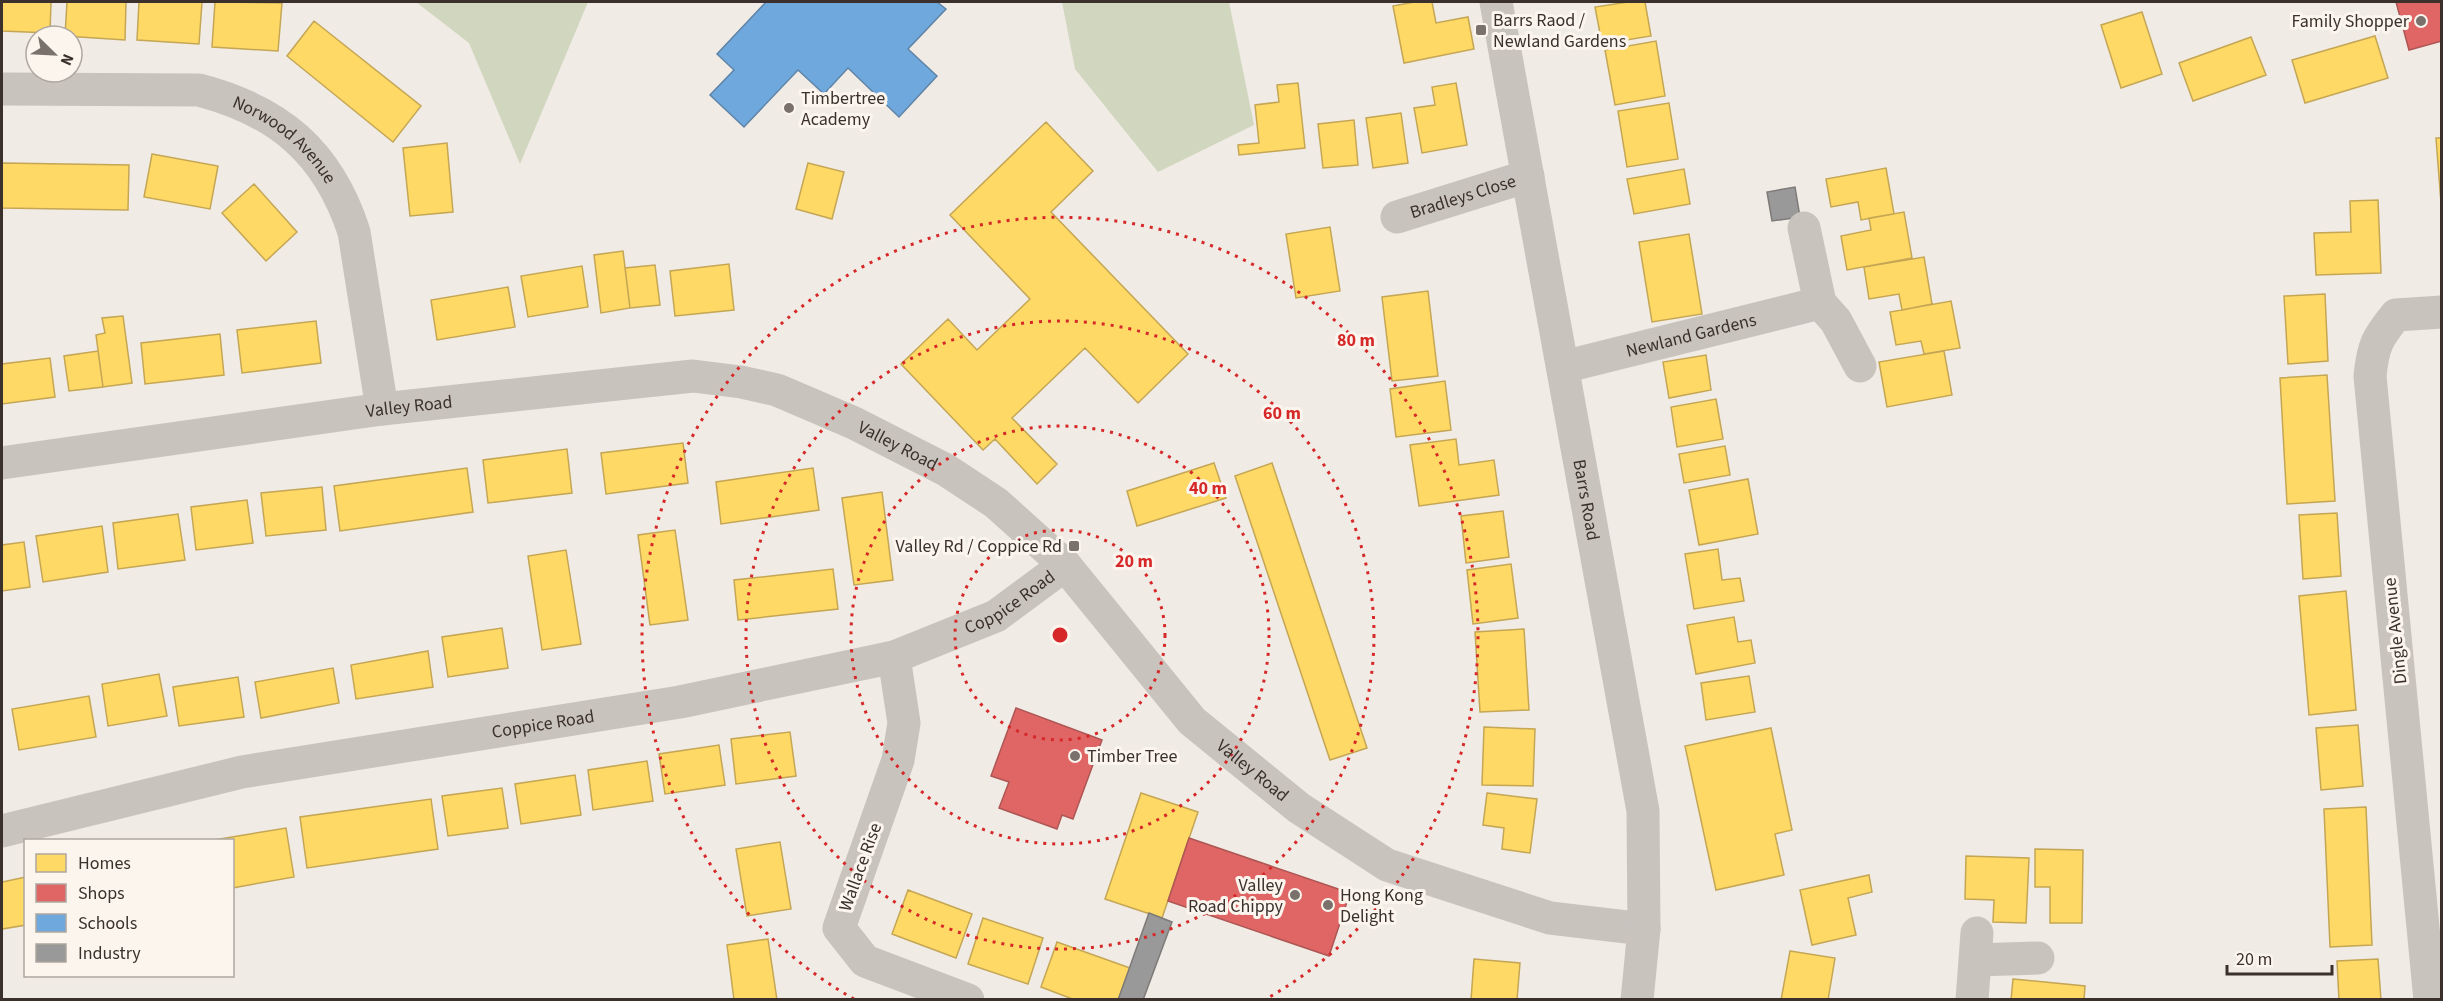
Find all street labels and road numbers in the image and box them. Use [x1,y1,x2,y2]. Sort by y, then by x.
street label: Norwood Avenue [229,90,342,189]
street label: Bradleys Close [1407,169,1519,225]
street label: Newland Gardens [1623,307,1759,364]
street label: Valley Road [364,390,454,424]
street label: Valley Road [853,415,942,477]
street label: Barrs Road [1566,457,1606,542]
street label: Coppice Road [961,564,1060,640]
street label: Dingle Avenue [2377,576,2414,685]
street label: Coppice Road [490,704,596,745]
street label: Valley Road [1211,734,1294,808]
street label: Wallace Rise [833,819,888,915]

